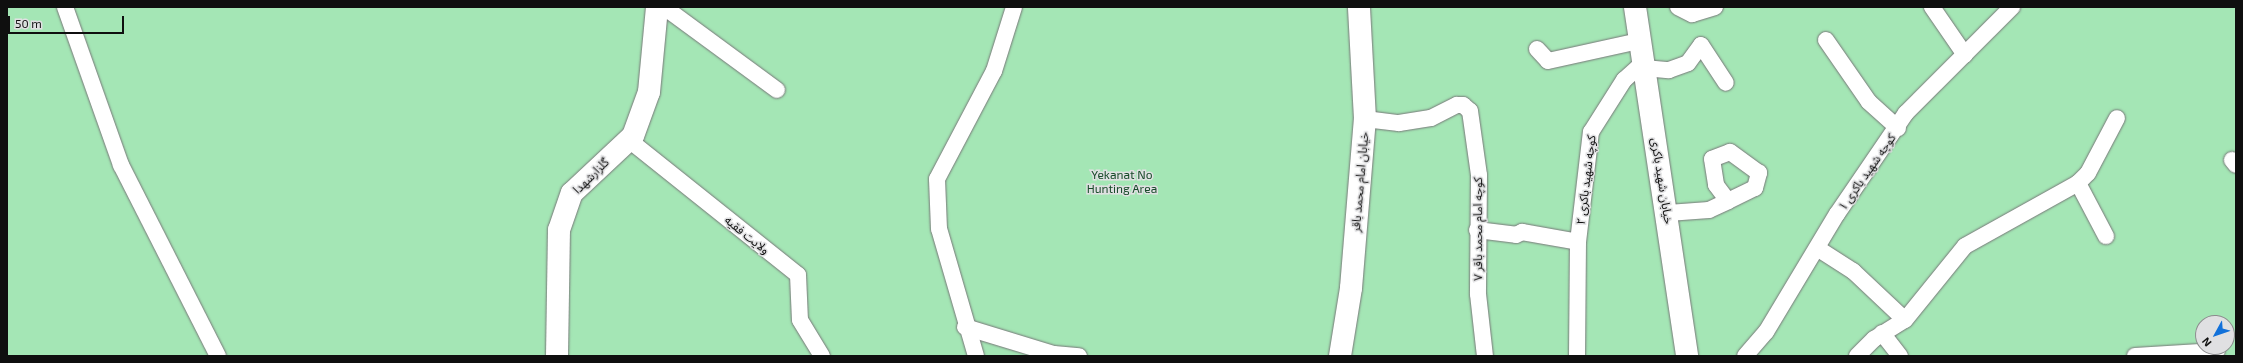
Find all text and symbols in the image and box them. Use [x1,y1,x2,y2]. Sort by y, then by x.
scale bar [10,8,126,34]
text: 50 m [15,16,42,30]
street label: خیابان امام محمد باقر [1348,131,1372,233]
street label: کوچه شهید باکری ۱ [1835,131,1899,213]
street label: کوچه شهید باکری ۲ [1573,134,1599,226]
street label: خیابان شهید باکری [1648,137,1676,225]
street label: گلزارشهدا [570,155,612,197]
park label: Yekanat No Hunting Area [1087,168,1157,196]
street label: کوچه امام محمد باقر ۷ [1471,177,1485,281]
street label: ولایت فقیه [722,213,772,257]
north arrow [2195,315,2235,355]
text: N [2199,335,2214,350]

